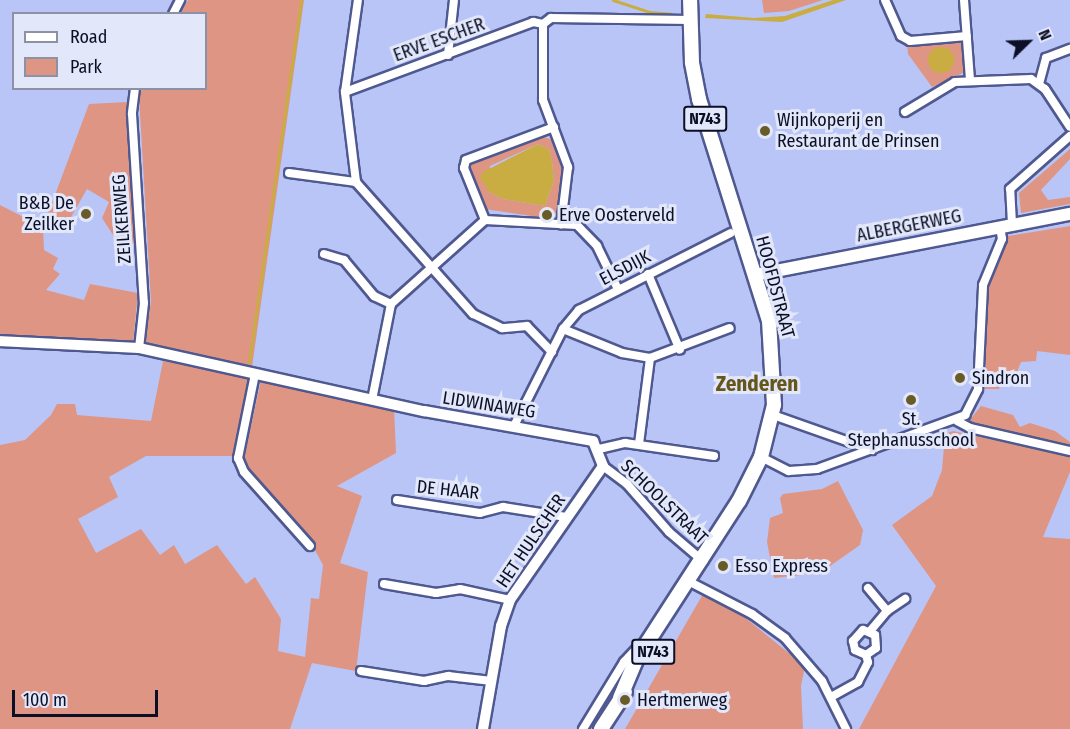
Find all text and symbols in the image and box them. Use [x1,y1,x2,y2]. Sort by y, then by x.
legend [12,12,207,90]
north arrow [998,12,1058,72]
street label: ERVE ESCHER [390,14,488,66]
text: Road [70,26,107,48]
text: N [1034,27,1056,43]
text: Park [70,56,102,78]
road number: N743 [682,106,728,132]
place label: Wijnkoperij en Restaurant de Prinsen [777,110,939,152]
marker: Wijnkoperij en Restaurant de Prinsen [758,124,772,138]
street label: ZEILKERWEG [108,174,136,264]
place label: B&B De Zeilker [19,193,74,236]
place label: Erve Oosterveld [559,204,675,226]
street label: ALBERGERWEG [855,205,963,247]
marker: B&B De Zeilker [79,207,93,221]
marker: Erve Oosterveld [540,208,554,222]
street label: HOOFDSTRAAT [751,234,799,340]
street label: ELSDIJK [596,246,654,290]
place label: Sindron [972,367,1029,389]
district label: Zenderen [716,371,798,397]
marker: Sindron [953,371,967,385]
street label: LIDWINAWEG [441,387,537,423]
marker: St. Stephanusschool [904,393,918,407]
place label: St. Stephanusschool [848,409,974,452]
street label: SCHOOLSTRAAT [616,455,712,549]
street label: DE HAAR [416,476,480,504]
street label: HET HULSCHER [492,490,570,592]
place label: Esso Express [735,555,828,577]
marker: Esso Express [716,559,730,573]
road number: N743 [630,639,676,665]
scale bar [15,678,160,716]
text: 100 m [23,689,67,711]
place label: Hertmerweg [637,689,727,711]
marker: Hertmerweg [618,693,632,707]

